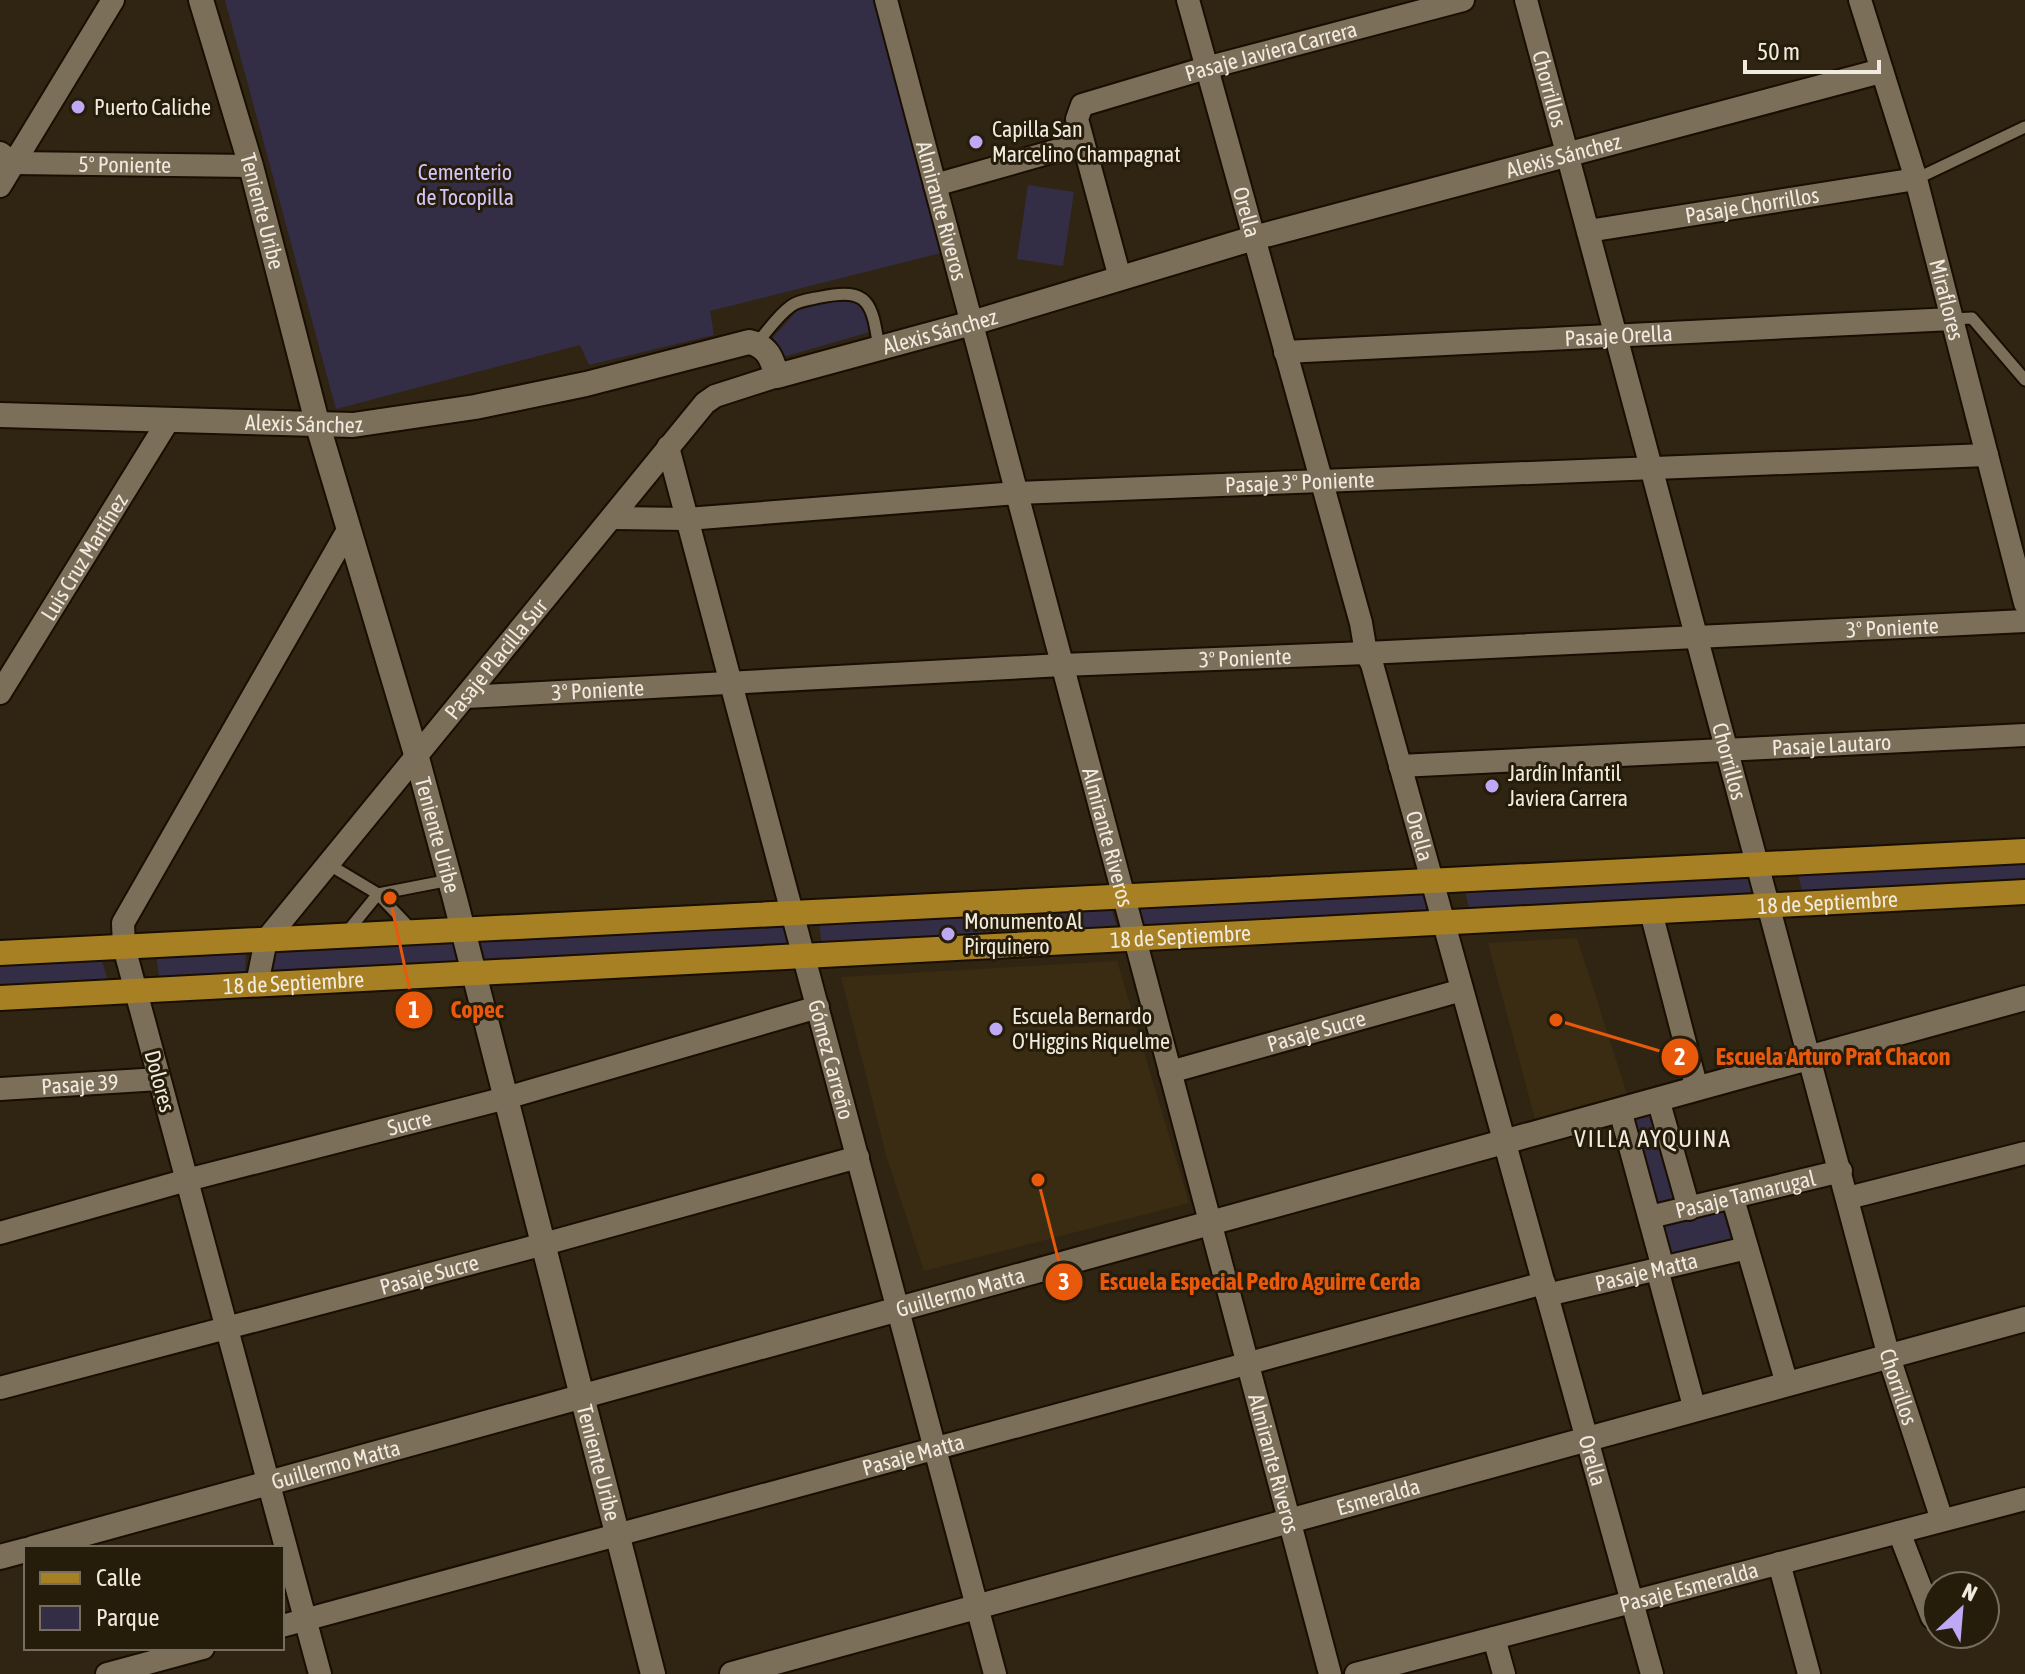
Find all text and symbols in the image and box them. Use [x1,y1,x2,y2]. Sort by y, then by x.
street label: Pasaje Javiera Carrera [1182,16,1360,87]
scale bar [1745,24,1879,74]
text: 50 m [1757,38,1800,65]
street label: Chorrillos [1527,48,1573,130]
place label: Puerto Caliche [94,94,211,120]
marker: Puerto Caliche [69,98,87,116]
place label: Capilla San Marcelino Champagnat [992,116,1181,167]
street label: Alexis Sánchez [1503,128,1624,183]
marker: Capilla San Marcelino Champagnat [967,133,985,151]
street label: Almirante Riveros [911,138,973,283]
street label: Teniente Uribe [235,150,290,272]
street label: 5° Poniente [78,151,171,178]
park label: Cementerio de Tocopilla [416,159,514,210]
street label: Pasaje Chorrillos [1683,182,1821,228]
street label: Orella [1227,184,1266,240]
street label: Miraflores [1924,256,1970,343]
street label: Alexis Sánchez [880,303,1000,360]
street label: Pasaje Orella [1564,320,1673,351]
street label: Alexis Sánchez [245,409,365,438]
street label: Pasaje 3° Poniente [1225,466,1375,498]
street label: Luis Cruz Martínez [35,489,133,625]
street label: Pasaje Placilla Sur [439,593,553,724]
street label: 3° Poniente [1845,612,1939,643]
street label: 3° Poniente [1198,643,1292,673]
street label: 3° Poniente [551,674,645,705]
street label: Chorrillos [1707,720,1752,803]
street label: Pasaje Lautaro [1771,729,1892,761]
place label: Jardín Infantil Javiera Carrera [1508,760,1628,811]
street label: Almirante Riveros [1077,765,1139,910]
street label: Teniente Uribe [410,774,466,896]
marker: Jardín Infantil Javiera Carrera [1483,777,1501,795]
street label: Orella [1400,808,1439,864]
street label: 18 de Septiembre [1756,886,1899,919]
place label: Monumento Al Pirquinero [964,908,1083,959]
street label: 18 de Septiembre [1109,920,1251,953]
marker: Monumento Al Pirquinero [939,925,957,943]
street label: 18 de Septiembre [222,966,365,999]
callout: Copec [394,986,519,1034]
text: 1 [408,996,420,1023]
text: Copec [450,996,504,1023]
street label: Gómez Carreño [803,997,860,1122]
place label: Escuela Bernardo O'Higgins Riquelme [1012,1003,1170,1054]
street label: Pasaje Sucre [1264,1005,1369,1057]
marker: Escuela Bernardo O'Higgins Riquelme [987,1020,1005,1038]
callout: Escuela Arturo Prat Chacon [1660,1033,1967,1081]
text: 2 [1674,1043,1686,1070]
text: Escuela Arturo Prat Chacon [1716,1043,1950,1070]
street label: Dolores [139,1047,181,1115]
street label: Pasaje 39 [40,1069,119,1099]
street label: Sucre [385,1105,434,1141]
district label: VILLA AYQUINA [1574,1125,1732,1152]
street label: Pasaje Tamarugal [1673,1165,1818,1223]
street label: Pasaje Matta [1592,1247,1700,1296]
street label: Pasaje Sucre [377,1249,481,1300]
callout: Escuela Especial Pedro Aguirre Cerda [1044,1258,1437,1306]
street label: Guillermo Matta [893,1262,1028,1322]
text: 3 [1058,1268,1070,1295]
text: Escuela Especial Pedro Aguirre Cerda [1099,1268,1421,1295]
street label: Chorrillos [1874,1346,1923,1428]
street label: Almirante Riveros [1243,1391,1305,1536]
street label: Teniente Uribe [572,1402,626,1523]
street label: Pasaje Matta [859,1428,967,1481]
street label: Orella [1573,1432,1612,1489]
street label: Guillermo Matta [268,1434,403,1495]
street label: Esmeralda [1333,1473,1423,1520]
legend [24,1546,284,1650]
street label: Pasaje Esmeralda [1617,1556,1761,1618]
text: Calle [96,1564,141,1591]
north arrow [1921,1570,2001,1650]
text: N [1958,1577,1981,1607]
text: Parque [96,1604,159,1631]

